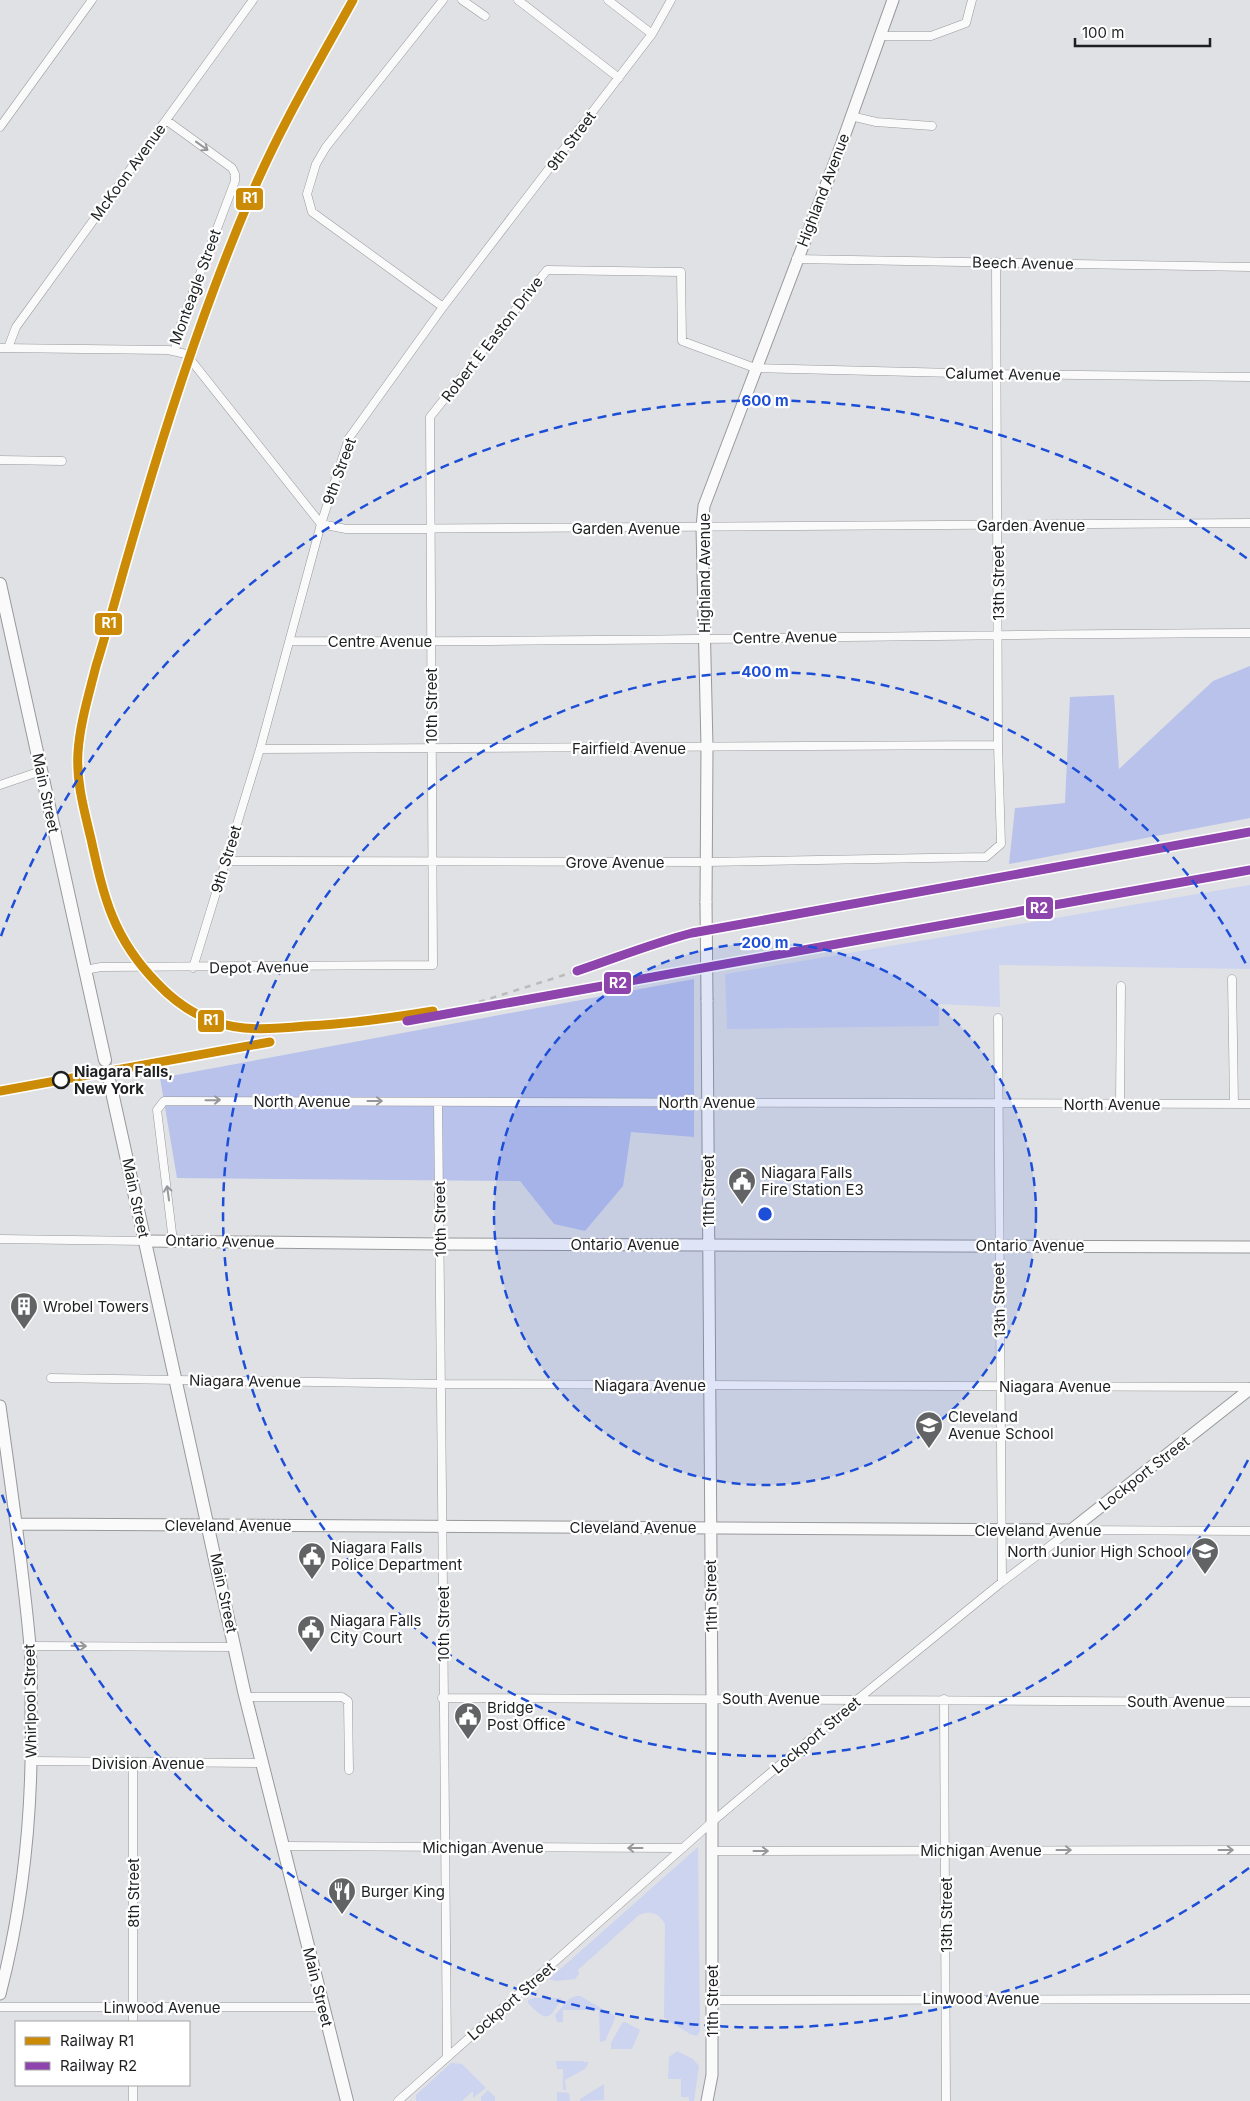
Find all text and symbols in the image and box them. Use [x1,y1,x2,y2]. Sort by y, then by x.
scale bar [1075,15,1210,47]
text: 100 m [1082,23,1124,42]
street label: 9th Street [542,107,600,175]
street label: McKoon Avenue [86,120,170,224]
street label: Highland Avenue [793,131,853,249]
one-way arrow [195,140,208,151]
line badge: R1 [235,187,264,211]
text: R1 [242,189,258,206]
street label: Monteagle Street [165,227,225,347]
street label: Beech Avenue [972,253,1074,273]
street label: Robert E Easton Drive [437,272,547,406]
street label: Calumet Avenue [945,363,1061,385]
text: 600 m [741,391,789,410]
street label: 9th Street [318,435,360,507]
street label: Highland Avenue [695,513,714,633]
street label: Garden Avenue [977,516,1085,535]
street label: Garden Avenue [572,519,680,538]
street label: 13th Street [989,545,1008,621]
line badge: R1 [94,612,123,636]
text: R1 [101,614,117,631]
street label: Centre Avenue [733,627,837,647]
street label: Centre Avenue [328,632,432,651]
text: 400 m [741,662,789,681]
street label: 10th Street [422,668,441,744]
street label: Fairfield Avenue [572,739,686,758]
street label: Main Street [28,751,64,835]
street label: 9th Street [207,823,245,895]
street label: Grove Avenue [565,853,665,872]
line badge: R2 [1025,896,1054,920]
text: R2 [1030,899,1048,916]
text: 200 m [742,933,788,952]
street label: Depot Avenue [209,957,309,977]
line badge: R2 [603,971,632,995]
text: R2 [609,974,627,991]
line badge: R1 [197,1009,225,1033]
text: R1 [203,1011,219,1028]
place label: Niagara Falls, New York [74,1062,173,1098]
marker: Niagara Falls, New York [52,1071,70,1089]
street label: North Avenue [254,1092,350,1111]
street label: North Avenue [659,1093,755,1112]
one-way arrow [204,1095,221,1105]
street label: North Avenue [1064,1095,1160,1114]
one-way arrow [367,1096,383,1106]
street label: 11th Street [699,1155,718,1227]
street label: Main Street [118,1156,154,1240]
place label: Niagara Falls Fire Station E3 [761,1163,864,1199]
public building icon: Niagara Falls Fire Station E3 [727,1166,757,1205]
street label: 10th Street [430,1181,450,1257]
one-way arrow [163,1185,173,1201]
centre of rings [756,1205,774,1223]
street label: Ontario Avenue [165,1231,275,1251]
street label: Ontario Avenue [570,1235,680,1254]
street label: Ontario Avenue [975,1236,1085,1255]
street label: 13th Street [989,1262,1009,1338]
building icon: Wrobel Towers [9,1291,39,1330]
place label: Wrobel Towers [43,1297,149,1316]
street label: Niagara Avenue [189,1371,301,1391]
street label: Niagara Avenue [594,1376,706,1395]
street label: Niagara Avenue [999,1377,1111,1396]
place label: Cleveland Avenue School [948,1407,1054,1443]
school or university icon: Cleveland Avenue School [914,1410,944,1449]
street label: Lockport Street [1095,1432,1193,1514]
street label: Cleveland Avenue [165,1516,291,1535]
street label: Cleveland Avenue [570,1518,696,1537]
street label: Cleveland Avenue [975,1521,1101,1540]
school or university icon: North Junior High School [1190,1536,1220,1575]
place label: Niagara Falls Police Department [331,1538,462,1574]
public building icon: Niagara Falls Police Department [297,1541,327,1580]
place label: North Junior High School [1007,1542,1186,1561]
street label: Main Street [206,1551,242,1635]
street label: 11th Street [701,1559,721,1633]
street label: 10th Street [434,1586,453,1662]
place label: Niagara Falls City Court [330,1611,421,1647]
public building icon: Niagara Falls City Court [296,1614,326,1653]
one-way arrow [70,1642,86,1651]
street label: Whirlpool Street [20,1644,40,1758]
street label: South Avenue [722,1689,820,1708]
street label: Lockport Street [768,1692,864,1778]
street label: South Avenue [1127,1692,1225,1711]
place label: Bridge Post Office [487,1698,565,1734]
public building icon: Bridge Post Office [453,1701,483,1740]
street label: Division Avenue [92,1754,204,1773]
street label: Michigan Avenue [422,1838,544,1857]
street label: Michigan Avenue [920,1841,1042,1860]
one-way arrow [627,1843,643,1853]
one-way arrow [1056,1845,1072,1855]
one-way arrow [1218,1845,1234,1855]
one-way arrow [753,1846,769,1856]
street label: 8th Street [124,1858,143,1928]
restaurant icon: Burger King [327,1876,357,1915]
street label: 13th Street [937,1877,956,1953]
place label: Burger King [361,1882,445,1901]
street label: Main Street [299,1945,337,2029]
street label: Lockport Street [463,1958,559,2044]
street label: 11th Street [703,1965,722,2037]
street label: Linwood Avenue [922,1989,1040,2008]
street label: Linwood Avenue [103,1998,221,2017]
legend [15,2021,190,2086]
text: Railway R1 [60,2031,134,2050]
text: Railway R2 [60,2056,137,2075]

